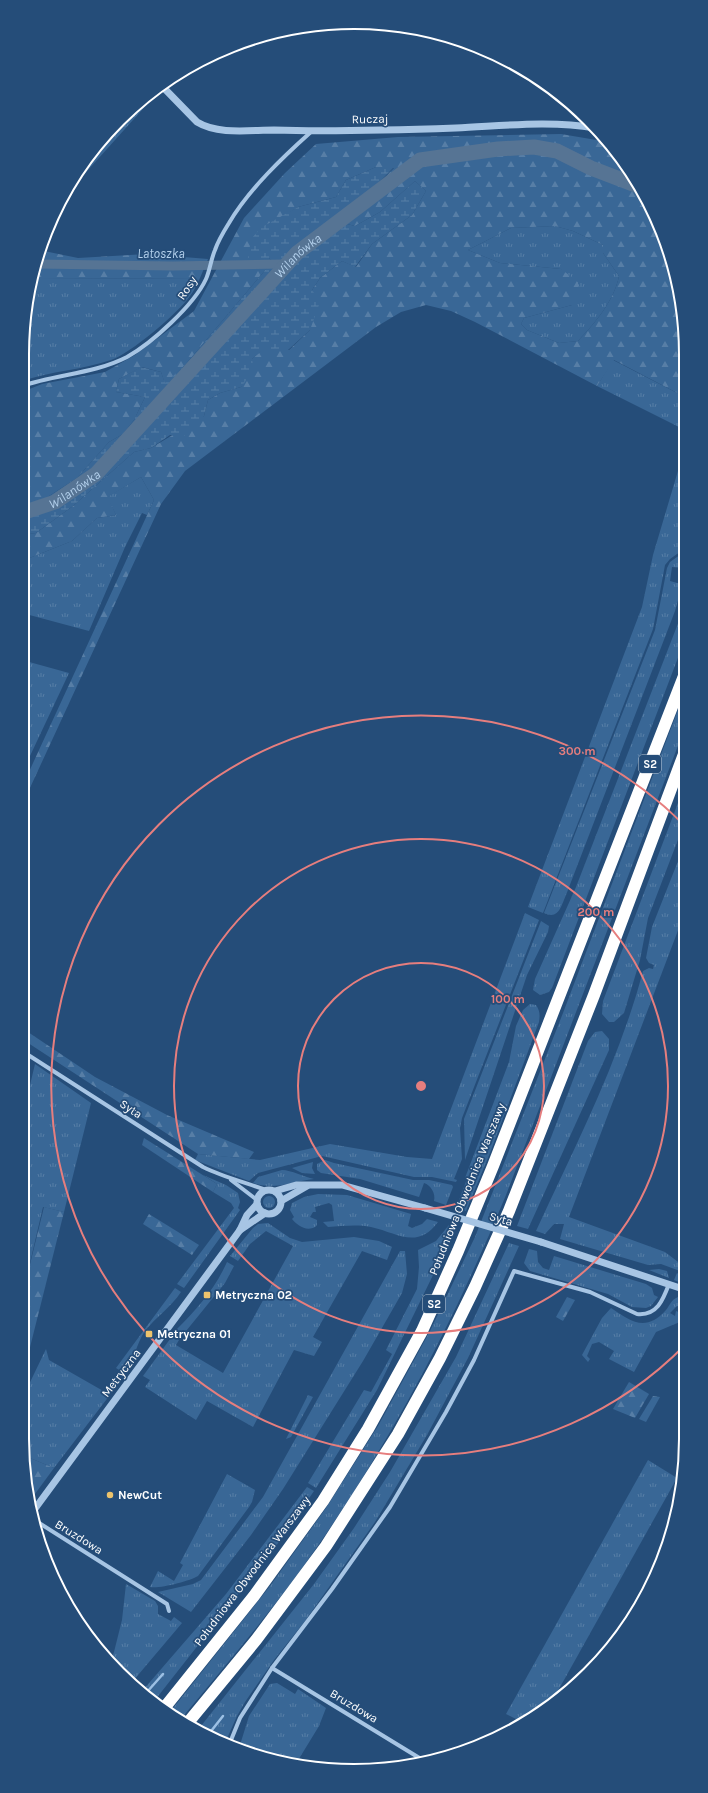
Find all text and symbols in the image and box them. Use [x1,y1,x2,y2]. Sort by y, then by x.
street label: Ruczaj [351,112,389,126]
water label: Wilanówka [271,230,324,281]
water label: Latoszka [137,246,185,261]
street label: Rosy [174,273,200,303]
water label: Wilanówka [47,466,103,511]
text: 300 m [558,744,596,758]
road number: S2 [639,755,661,773]
text: 200 m [578,905,614,919]
text: 100 m [491,992,525,1006]
centre of rings [414,1079,428,1093]
street label: Syta [117,1097,145,1121]
street label: Południowa Obwodnica Warszawy [426,1101,508,1277]
street label: Syta [488,1209,514,1229]
place label: Metryczna 02 [215,1288,292,1302]
marker: Metryczna 02 [202,1290,212,1300]
road number: S2 [423,1295,445,1313]
place label: Metryczna 01 [157,1327,231,1341]
marker: Metryczna 01 [144,1329,154,1339]
street label: Metryczna [98,1346,144,1400]
place label: NewCut [118,1488,162,1502]
marker: NewCut [105,1490,115,1500]
street label: Południowa Obwodnica Warszawy [191,1493,313,1649]
street label: Bruzdowa [53,1517,105,1557]
street label: Bruzdowa [327,1686,381,1726]

